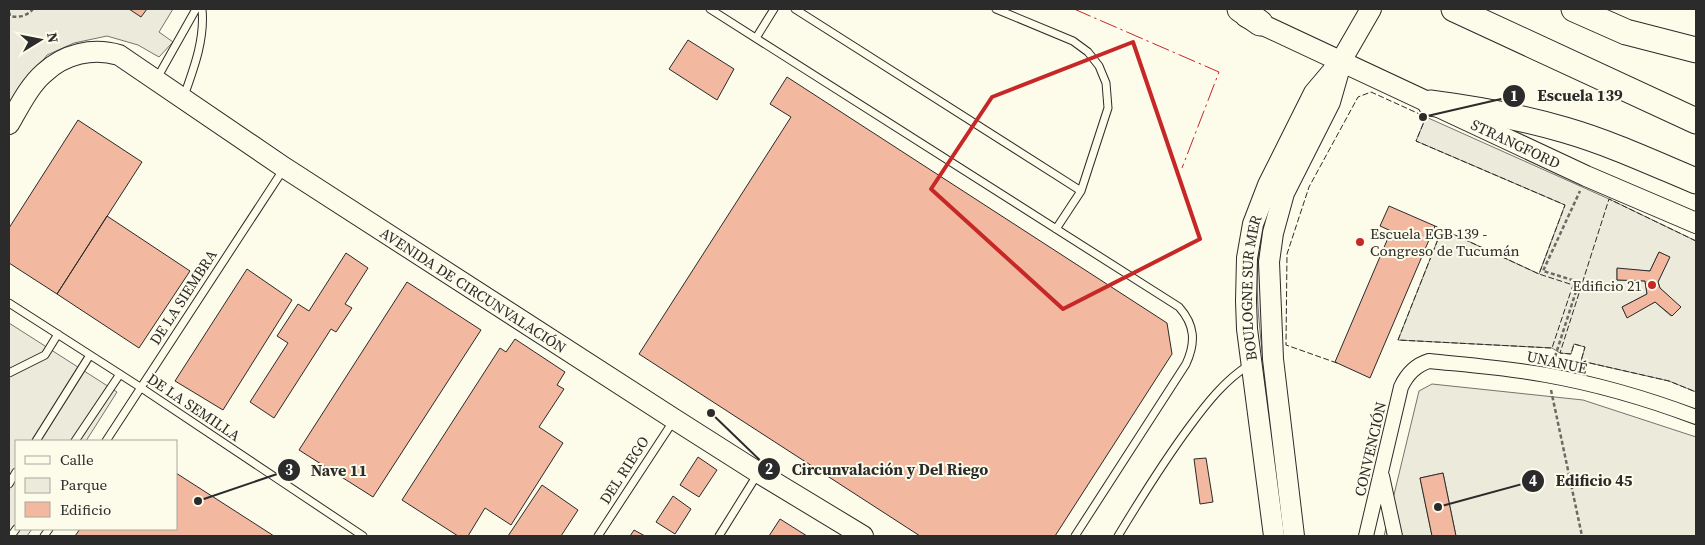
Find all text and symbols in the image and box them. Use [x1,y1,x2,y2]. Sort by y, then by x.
north arrow [15,15,65,65]
text: N [42,31,64,45]
callout: Escuela 139 [1502,80,1632,111]
text: Escuela 139 [1537,84,1623,106]
text: 1 [1510,85,1518,106]
street label: STRANGFORD [1468,113,1564,173]
street label: BOULOGNE SUR MER [1235,212,1266,362]
street label: AVENIDA DE CIRCUNVALACIÓN [376,222,571,358]
place label: Escuela EGB 139 - Congreso de Tucumán [1370,223,1520,261]
marker: Escuela EGB 139 - Congreso de Tucumán [1354,236,1366,248]
street label: DE LA SIEMBRA [144,245,222,349]
place label: Edificio 21 [1572,275,1642,296]
marker: Edificio 21 [1646,279,1658,291]
street label: UNANUÉ [1525,345,1589,379]
street label: DE LA SEMILLA [143,368,245,446]
street label: CONVENCIÓN [1349,400,1391,498]
street label: DEL RIEGO [594,432,654,508]
legend [15,440,178,530]
text: Calle [60,449,94,470]
callout: Circunvalación y Del Riego [757,454,998,485]
callout: Nave 11 [276,455,377,486]
text: 2 [765,458,773,479]
text: Circunvalación y Del Riego [792,458,988,480]
text: 3 [285,459,293,480]
text: Nave 11 [311,459,367,481]
callout: Edificio 45 [1521,465,1643,496]
text: Edificio 45 [1555,469,1633,491]
text: 4 [1529,470,1537,491]
text: Parque [60,474,108,495]
text: Edificio [60,499,111,520]

